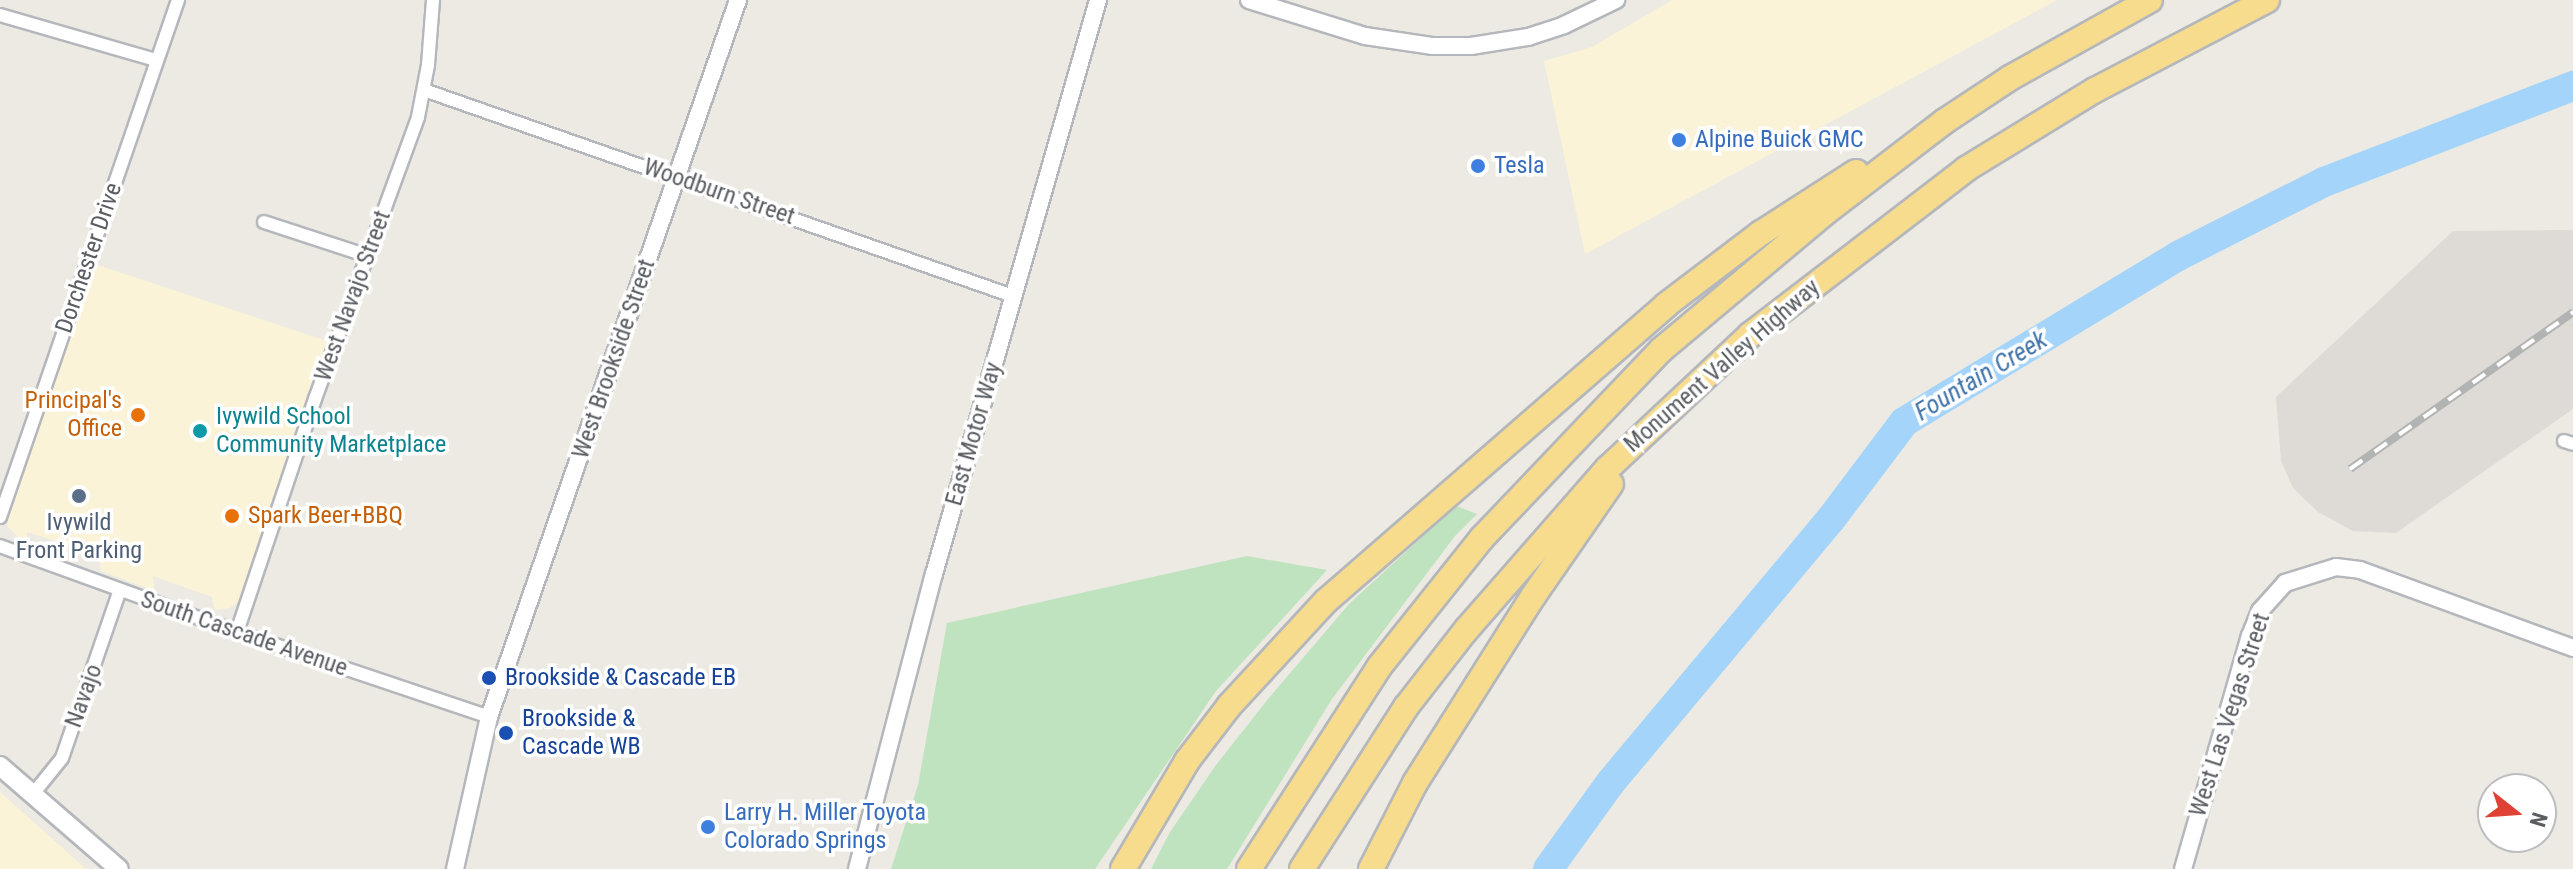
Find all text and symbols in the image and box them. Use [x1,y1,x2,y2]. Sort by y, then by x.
place label: Alpine Buick GMC [1695,126,1864,154]
marker: Alpine Buick GMC [1670,131,1688,149]
place label: Tesla [1494,152,1545,180]
street label: Woodburn Street [640,153,798,231]
marker: Tesla [1469,157,1487,175]
street label: Dorchester Drive [50,179,128,337]
street label: West Navajo Street [309,207,397,385]
street label: West Brookside Street [566,255,662,463]
street label: Monument Valley Highway [1618,273,1826,459]
water label: Fountain Creek [1909,324,2053,428]
street label: East Motor Way [940,359,1008,509]
place label: Principal's Office [25,387,122,443]
place label: Ivywild School Community Marketplace [216,403,446,459]
marker: Principal's Office [129,406,147,424]
marker: Ivywild School Community Marketplace [191,422,209,440]
marker: Ivywild Front Parking [70,487,88,505]
place label: Spark Beer+BBQ [248,502,403,530]
marker: Spark Beer+BBQ [223,507,241,525]
place label: Ivywild Front Parking [16,509,142,565]
street label: South Cascade Avenue [137,585,351,683]
street label: West Las Vegas Street [2184,610,2276,820]
street label: Navajo [59,660,109,732]
place label: Brookside & Cascade EB [505,664,736,692]
marker: Brookside & Cascade EB [480,669,498,687]
place label: Brookside & Cascade WB [522,705,641,761]
marker: Brookside & Cascade WB [497,724,515,742]
north arrow [2477,773,2557,853]
place label: Larry H. Miller Toyota Colorado Springs [724,799,926,855]
text: N [2525,809,2552,830]
marker: Larry H. Miller Toyota Colorado Springs [699,818,717,836]

